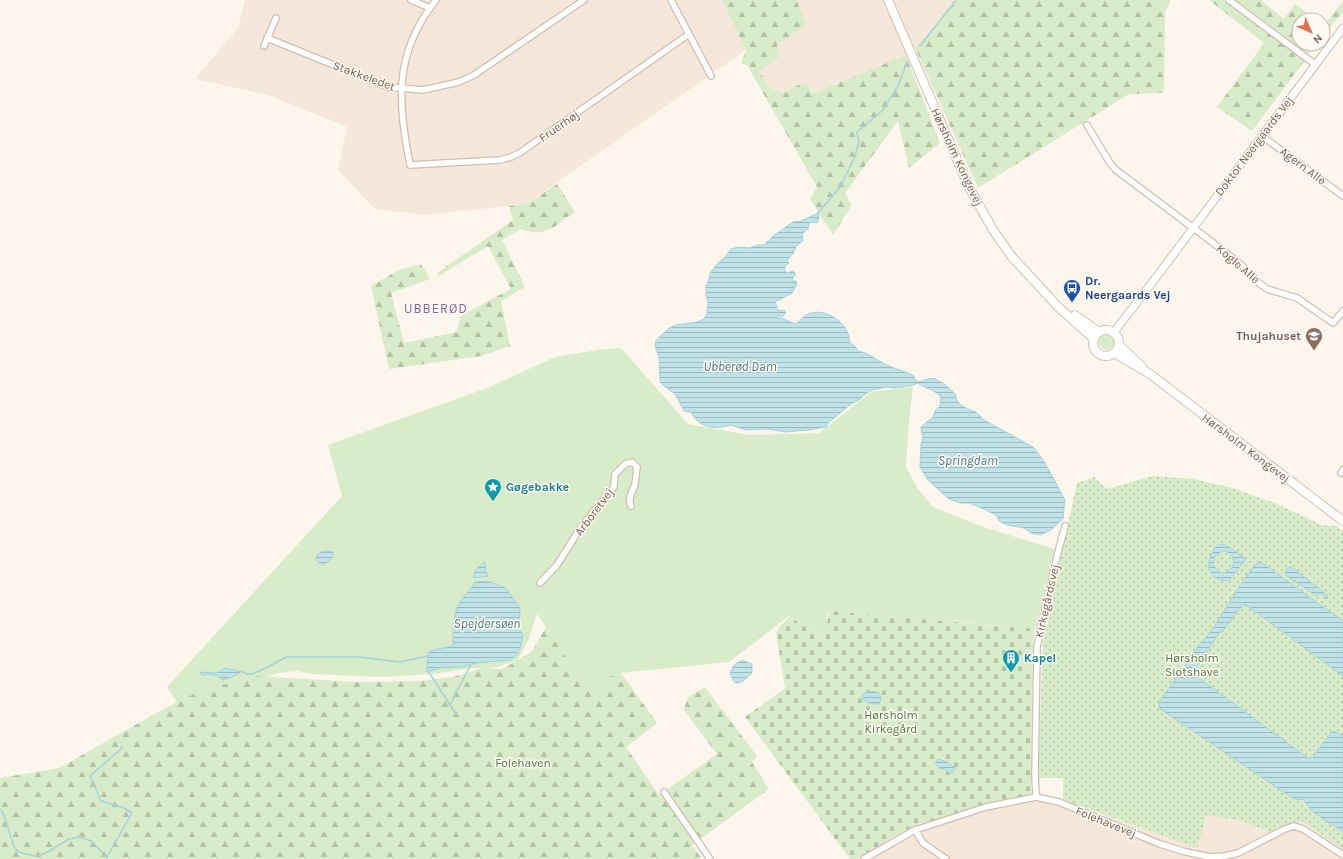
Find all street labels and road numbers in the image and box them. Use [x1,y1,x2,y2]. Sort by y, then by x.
street label: Stakkeledet [331,58,398,94]
street label: Doktor Neergaards Vej [1212,93,1296,199]
street label: Hørsholm Kongevej [928,106,986,208]
street label: Fruerhøj [536,107,582,145]
street label: Agern Alle [1277,144,1329,188]
street label: Kogle Alle [1213,241,1263,287]
street label: Hørsholm Kongevej [1199,410,1293,486]
street label: Arboretvej [572,485,616,539]
street label: Kirkegårdsvej [1032,563,1062,639]
street label: Folehavevej [1074,804,1138,840]

